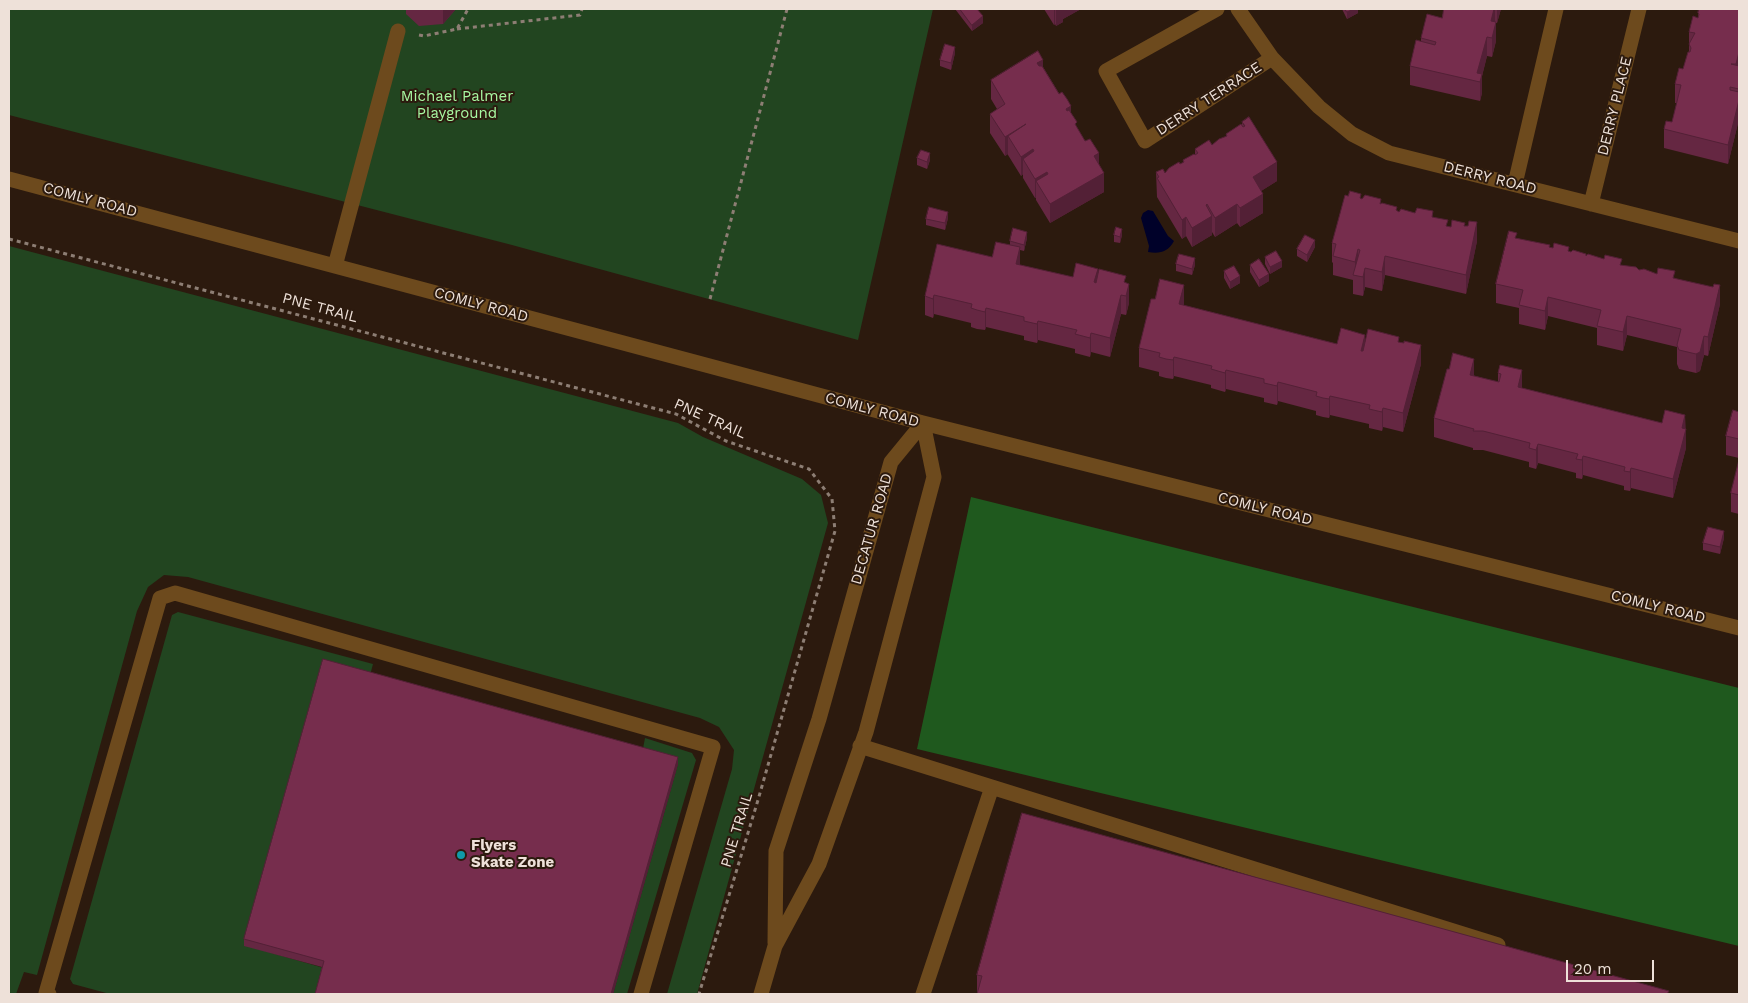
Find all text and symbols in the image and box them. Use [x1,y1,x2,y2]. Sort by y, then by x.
street label: DERRY PLACE [1594,55,1636,157]
street label: DERRY TERRACE [1153,58,1265,140]
park label: Michael Palmer Playground [401,88,513,123]
street label: DERRY ROAD [1442,158,1538,198]
street label: COMLY ROAD [41,179,139,221]
street label: COMLY ROAD [432,284,530,326]
street label: PNE TRAIL [280,289,360,327]
street label: COMLY ROAD [823,389,921,431]
street label: PNE TRAIL [671,395,749,443]
street label: DECATUR ROAD [847,471,897,587]
street label: COMLY ROAD [1216,489,1314,529]
street label: COMLY ROAD [1609,587,1707,627]
street label: PNE TRAIL [717,790,757,870]
place label: Flyers Skate Zone [471,837,554,872]
marker: Flyers Skate Zone [455,849,467,861]
scale bar [1568,950,1656,982]
text: 20 m [1574,960,1612,978]

